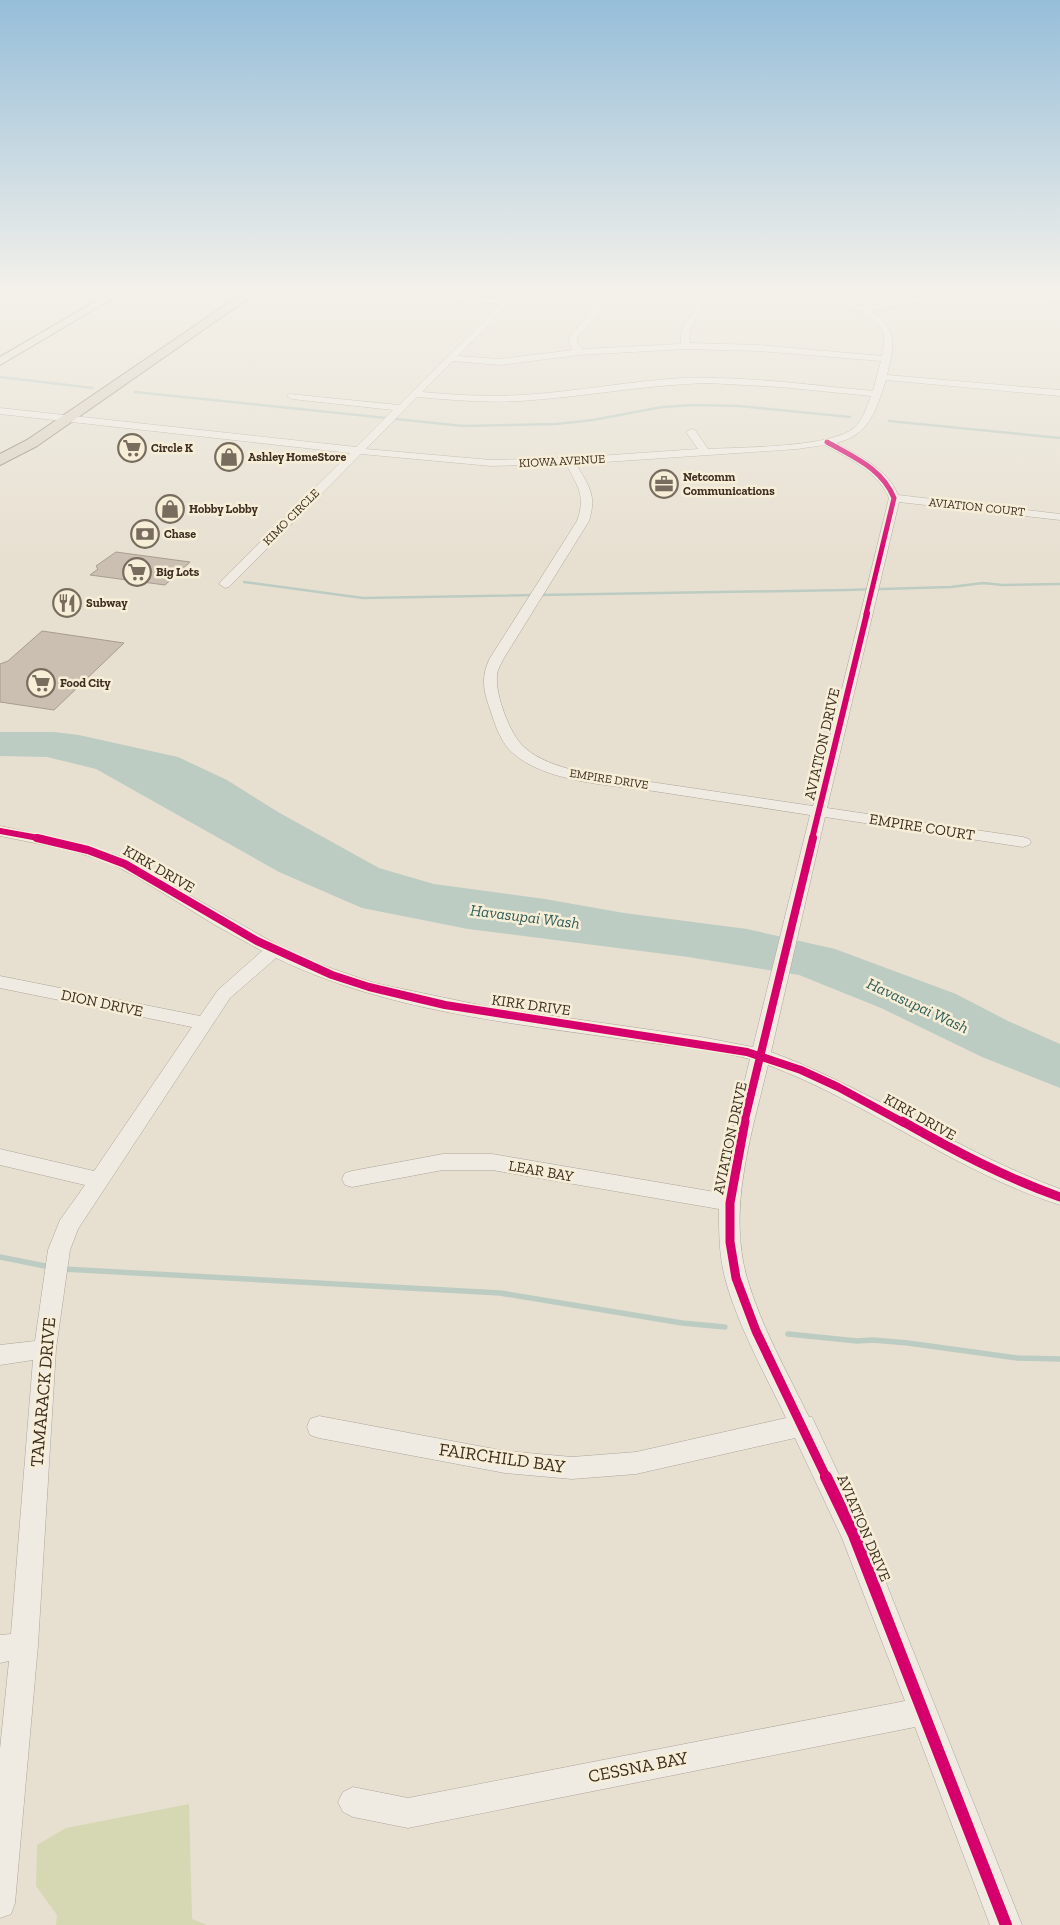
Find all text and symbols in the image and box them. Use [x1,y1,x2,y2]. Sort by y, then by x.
supermarket icon: Circle K [117,433,147,463]
place label: Circle K [151,441,193,455]
shop icon: Ashley HomeStore [214,442,244,472]
place label: Ashley HomeStore [248,450,347,464]
street label: KIOWA AVENUE [518,452,606,470]
office icon: Netcomm Communications [649,469,679,499]
place label: Netcomm Communications [683,470,775,498]
street label: KIMO CIRCLE [260,486,322,548]
shop icon: Hobby Lobby [155,494,185,524]
street label: AVIATION COURT [928,495,1026,519]
place label: Hobby Lobby [189,502,259,516]
bank icon: Chase [130,519,160,549]
place label: Chase [164,527,196,541]
supermarket icon: Big Lots [122,557,152,587]
place label: Big Lots [156,565,200,579]
restaurant icon: Subway [52,588,82,618]
place label: Subway [86,596,128,610]
supermarket icon: Food City [26,668,56,698]
place label: Food City [60,676,111,690]
street label: AVIATION DRIVE [800,686,844,802]
street label: EMPIRE DRIVE [568,766,650,792]
street label: EMPIRE COURT [868,810,976,844]
street label: KIRK DRIVE [120,841,198,897]
water label: Havasupai Wash [469,900,581,933]
water label: Havasupai Wash [864,974,972,1037]
street label: DION DRIVE [59,986,145,1020]
street label: KIRK DRIVE [490,991,572,1019]
street label: AVIATION DRIVE [709,1080,751,1196]
street label: KIRK DRIVE [881,1090,959,1144]
street label: LEAR BAY [507,1156,576,1186]
street label: TAMARACK DRIVE [25,1316,61,1468]
street label: FAIRCHILD BAY [438,1438,566,1478]
street label: AVIATION DRIVE [833,1472,895,1584]
street label: CESSNA BAY [586,1747,690,1787]

